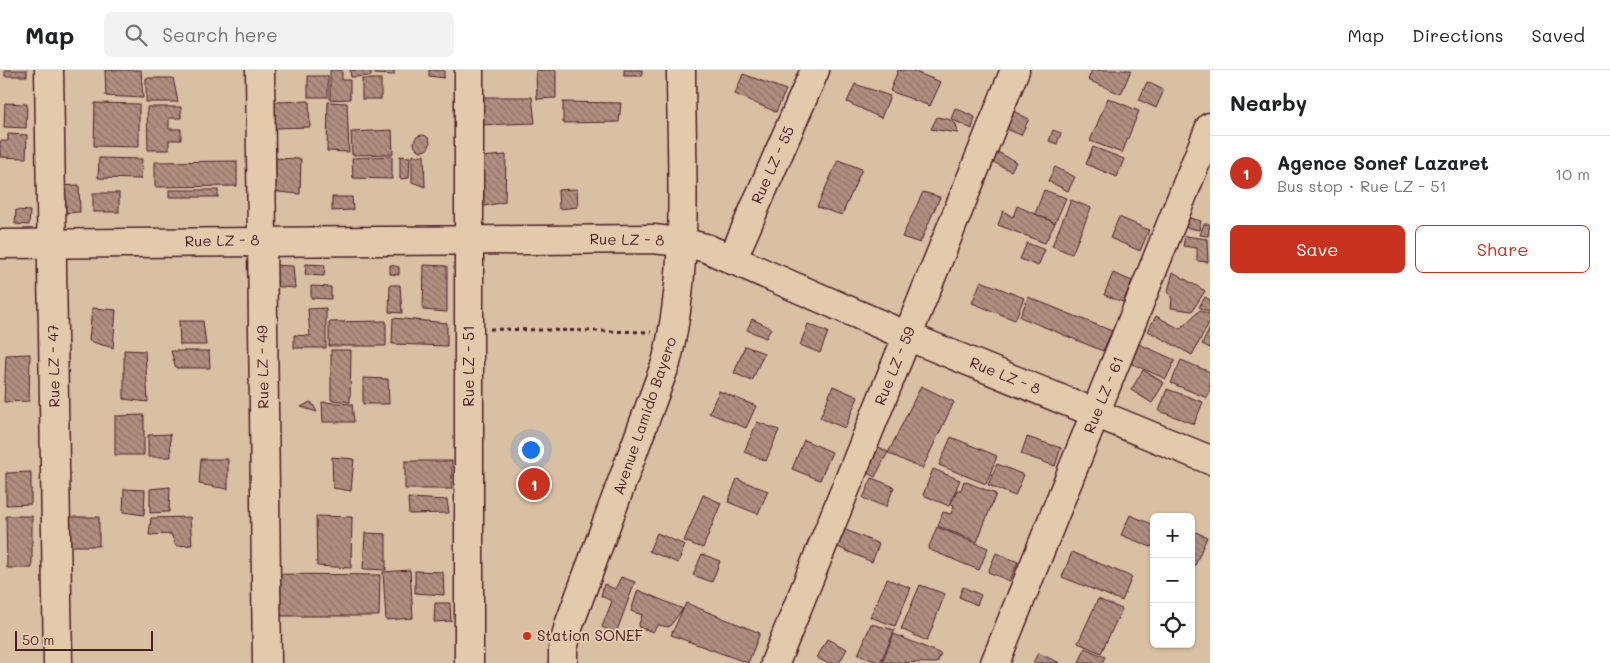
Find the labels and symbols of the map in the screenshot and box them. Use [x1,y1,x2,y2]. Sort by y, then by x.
street label: Rue LZ - 55 [746,122,798,207]
street label: Rue LZ - 8 [589,228,665,250]
street label: Rue LZ - 8 [184,229,260,251]
street label: Rue LZ - 59 [869,323,919,408]
street label: Rue LZ - 47 [42,324,64,408]
street label: Rue LZ - 49 [251,325,273,409]
street label: Rue LZ - 51 [458,325,478,407]
street label: Avenue Lamido Bayero [608,334,681,497]
street label: Rue LZ - 8 [967,352,1044,398]
street label: Rue LZ - 61 [1079,353,1128,436]
your location [518,437,544,463]
pin: 1 [518,465,550,503]
place label: Station SONEF [537,625,643,645]
scale bar [15,628,152,651]
marker: Station SONEF [521,630,533,642]

